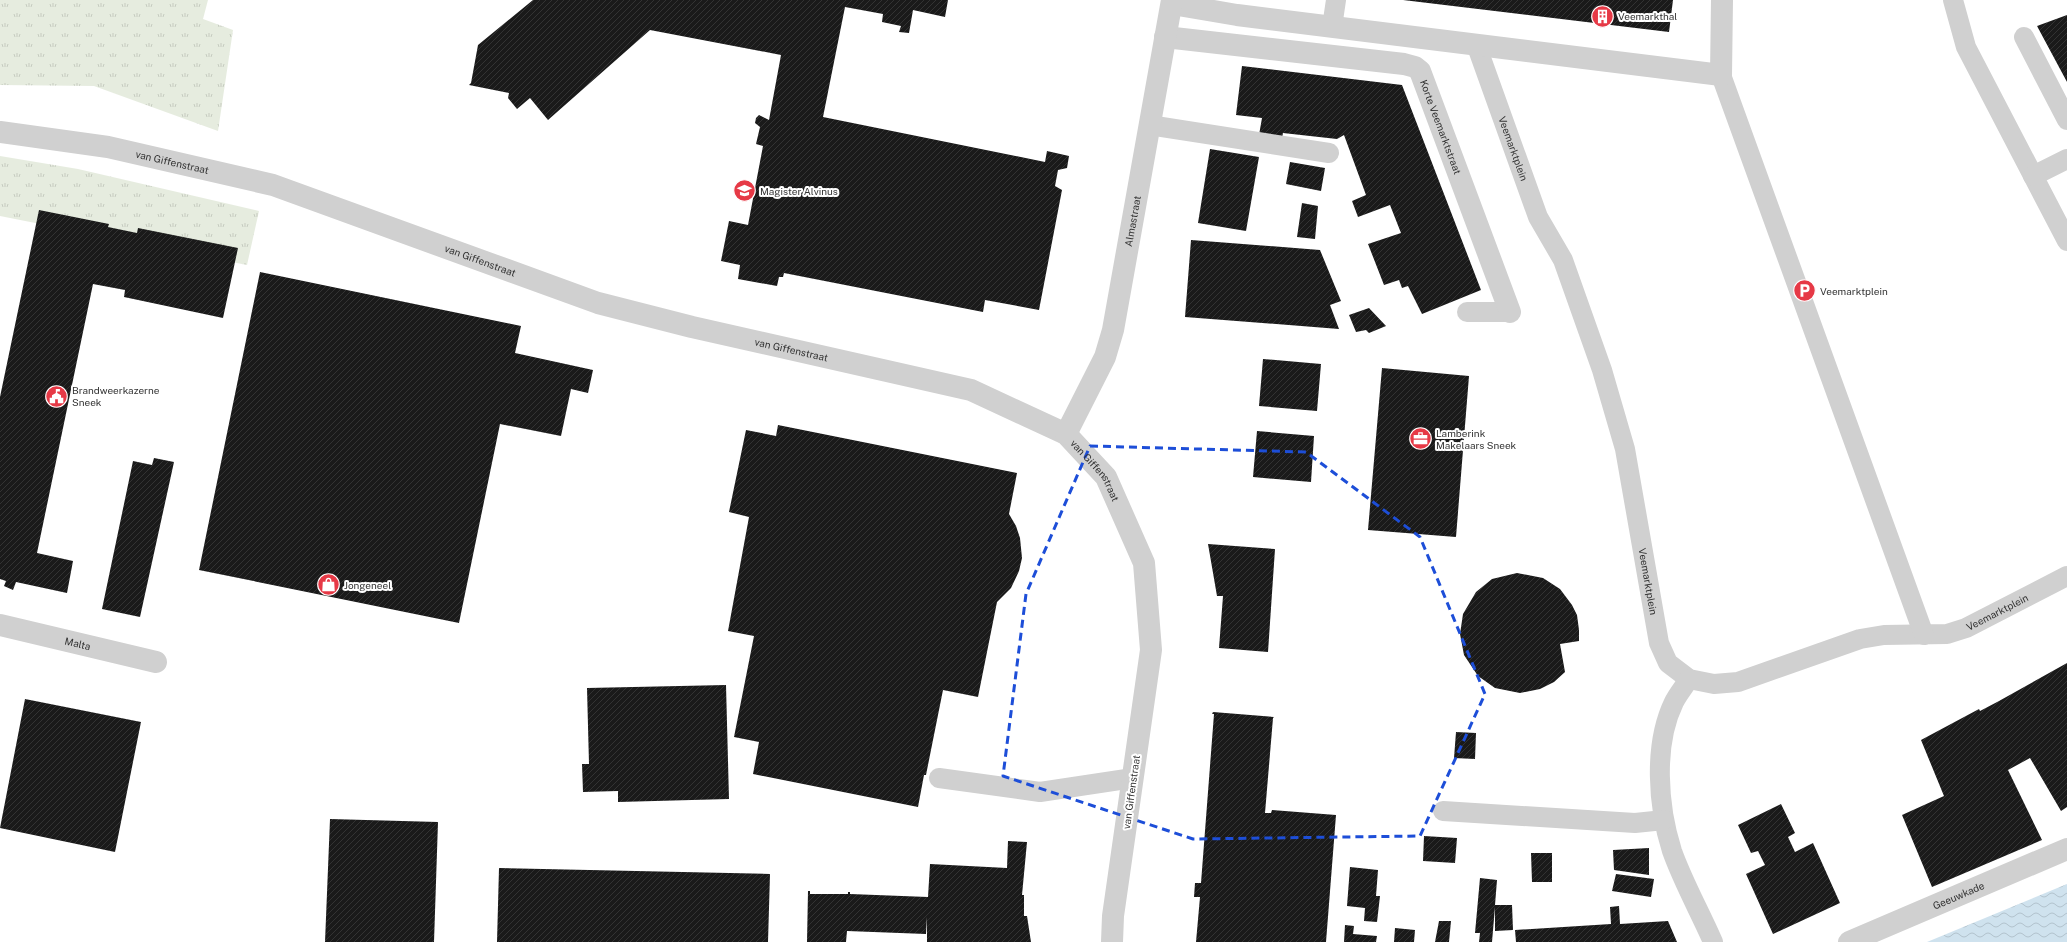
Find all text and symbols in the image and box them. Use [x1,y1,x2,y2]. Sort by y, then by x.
building icon: Veemarkthal [1589,3,1615,29]
place label: Veemarkthal [1618,10,1677,22]
street label: Korte Veemarktstraat [1418,78,1464,176]
street label: Veemarktplein [1496,115,1531,183]
street label: van Giffenstraat [134,148,210,176]
school or university icon: Magister Alvinus [731,178,757,204]
place label: Magister Alvinus [760,185,838,197]
street label: Almastraat [1122,195,1143,248]
street label: van Giffenstraat [443,242,518,279]
parking icon: Veemarktplein [1791,278,1817,304]
place label: Veemarktplein [1820,285,1888,297]
street label: van Giffenstraat [754,335,829,364]
public building icon: Brandweerkazerne Sneek [43,383,69,409]
place label: Brandweerkazerne Sneek [72,384,160,408]
office icon: Lamberink Makelaars Sneek [1408,426,1434,452]
place label: Lamberink Makelaars Sneek [1436,427,1517,451]
street label: van Giffenstraat [1068,437,1122,503]
street label: Veemarktplein [1636,547,1660,616]
shop icon: Jongeneel [316,572,342,598]
place label: Jongeneel [344,579,391,591]
street label: Veemarktplein [1964,591,2030,633]
street label: Malta [64,635,92,652]
street label: van Giffenstraat [1120,754,1142,830]
street label: Geeuwkade [1931,879,1986,912]

